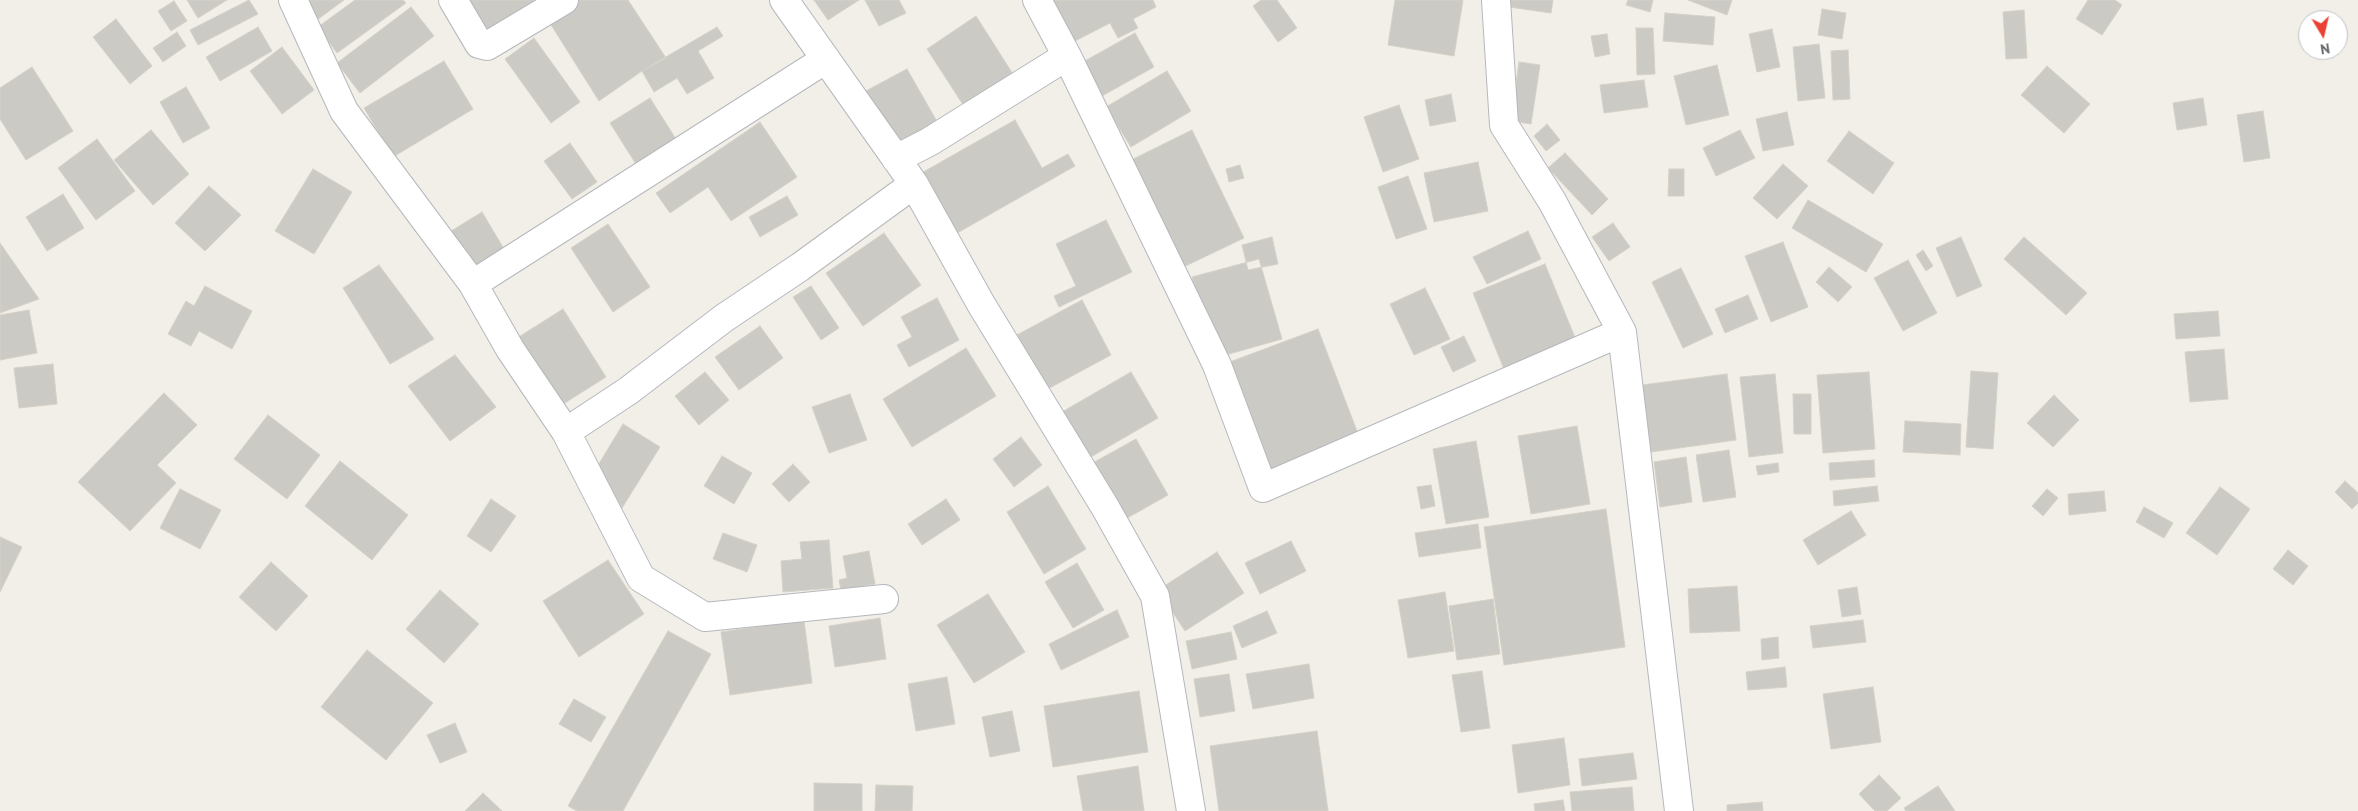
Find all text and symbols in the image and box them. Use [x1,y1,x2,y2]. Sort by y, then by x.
north arrow [2298,10,2348,60]
text: N [2319,39,2331,58]

